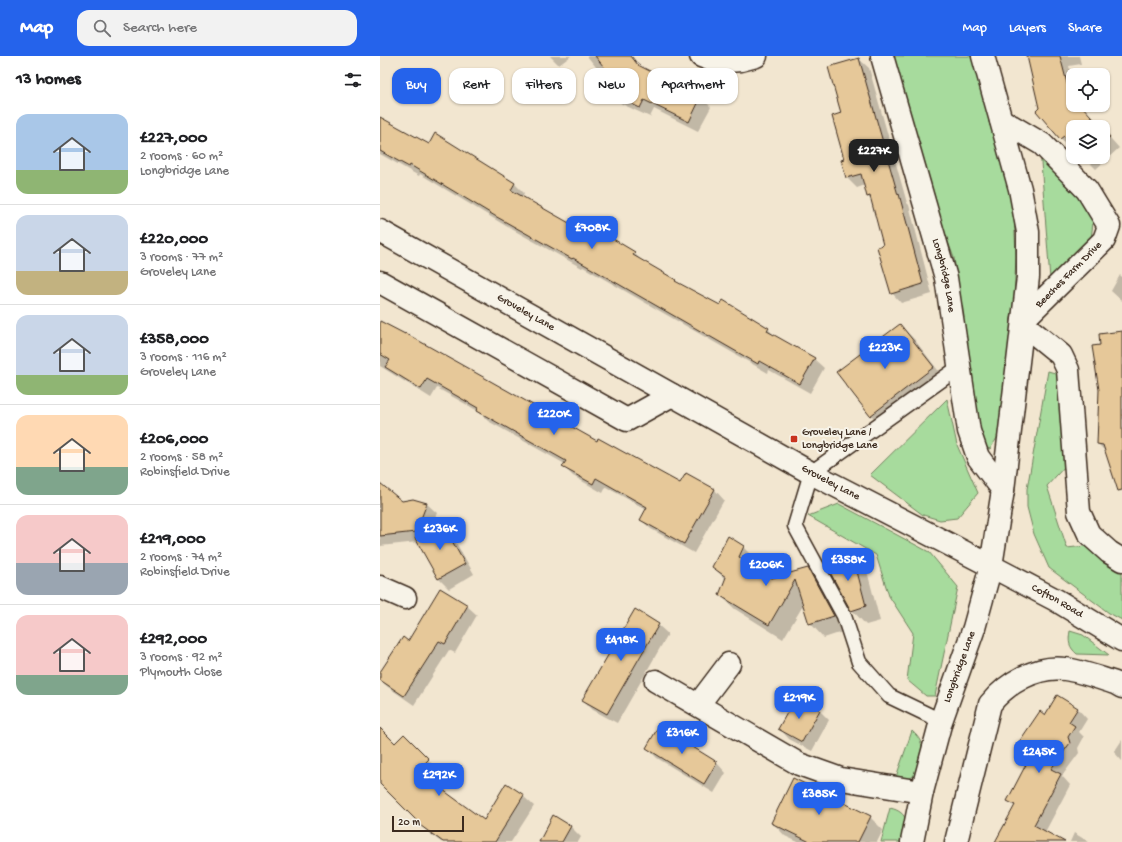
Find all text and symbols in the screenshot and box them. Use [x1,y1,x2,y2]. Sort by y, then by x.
search box [77,10,357,46]
text: Map [20,17,53,40]
icon: search [91,17,113,39]
text: Search here [123,19,197,37]
text: Map [963,20,987,37]
text: Layers [1009,20,1046,37]
text: Share [1068,20,1102,37]
chip: Buy [392,68,441,104]
chip: Rent [449,68,504,104]
chip: Filters [512,68,576,104]
chip: New [584,68,639,104]
chip: Apartment [647,68,738,104]
map controls [1066,68,1110,164]
button: locate [1066,68,1110,112]
icon: filters [342,69,364,91]
text: 13 homes [16,70,81,90]
button: layers [1066,120,1110,164]
text: £227,000 [140,129,207,149]
icon: home [48,130,96,178]
pin: £227K [846,139,902,173]
text: £227K [858,144,890,159]
text: 2 rooms · 60 m² [140,149,223,164]
text: Longbridge Lane [140,164,229,179]
pin: £708K [564,216,620,250]
text: £708K [575,221,609,236]
text: £220,000 [140,230,208,250]
icon: home [48,231,96,279]
street label: Longbridge Lane [929,237,957,313]
street label: Beeches Farm Drive [1033,239,1105,311]
text: 3 rooms · 77 m² [140,250,223,265]
text: Groveley Lane [140,265,216,280]
street label: Groveley Lane [495,292,557,334]
text: £358,000 [140,330,209,350]
icon: home [48,331,96,379]
pin: £223K [857,336,913,370]
text: £223K [869,341,901,356]
text: 3 rooms · 116 m² [140,350,227,365]
text: Groveley Lane [140,365,216,380]
pin: £220K [526,402,582,436]
text: £220K [537,407,571,422]
place label: Groveley Lane / Longbridge Lane [802,427,878,452]
text: £206,000 [140,430,208,450]
icon: home [48,431,96,479]
marker: Groveley Lane / Longbridge Lane [789,434,799,444]
text: 2 rooms · 58 m² [140,450,223,465]
street label: Groveley Lane [799,463,862,503]
text: Robinsfield Drive [140,465,230,480]
pin: £236K [412,517,468,551]
text: £236K [424,522,456,537]
text: £219,000 [140,530,206,550]
icon: home [48,531,96,579]
pin: £358K [820,548,876,582]
text: 2 rooms · 74 m² [140,550,222,565]
pin: £206K [738,553,794,587]
text: £358K [831,553,865,568]
text: £206K [749,558,783,573]
text: Robinsfield Drive [140,565,230,580]
street label: Cofton Road [1029,582,1086,622]
pin: £418K [593,628,649,662]
street label: Longbridge Lane [941,629,979,704]
text: £292,000 [140,630,207,650]
icon: home [48,631,96,679]
text: £418K [605,633,637,648]
text: 3 rooms · 92 m² [140,650,223,665]
text: Plymouth Close [140,665,222,680]
pin: £219K [771,686,827,720]
text: £219K [783,691,815,706]
pin: £316K [654,721,710,755]
text: £316K [666,726,698,741]
pin: £245K [1011,740,1067,774]
text: £245K [1023,745,1055,760]
pin: £292K [411,763,467,797]
text: £292K [423,768,455,783]
pin: £385K [791,782,847,816]
text: £385K [802,787,836,802]
scale bar [392,814,464,833]
text: 20 m [398,817,420,829]

